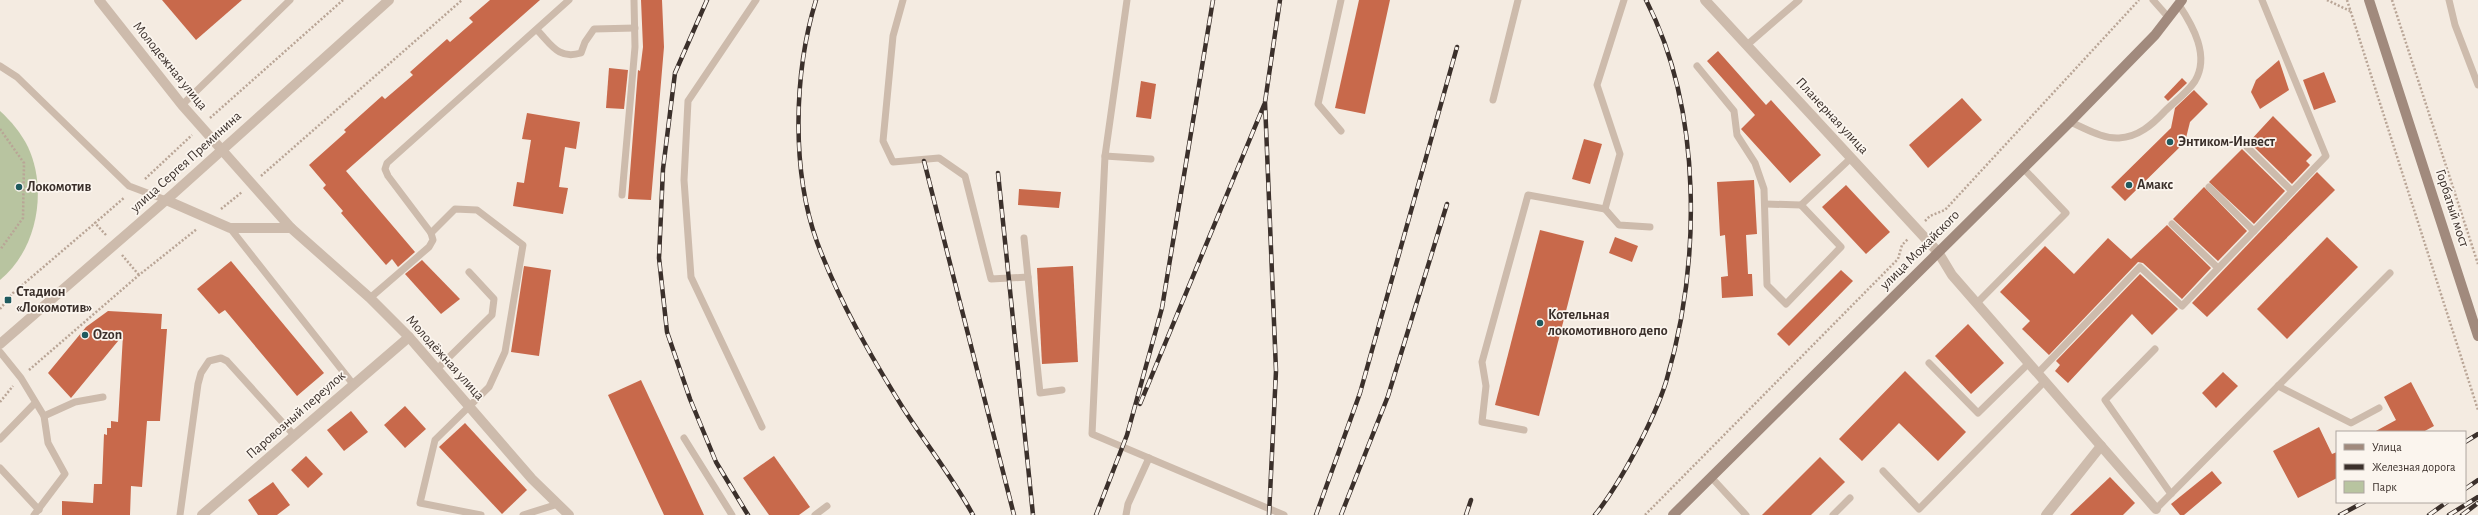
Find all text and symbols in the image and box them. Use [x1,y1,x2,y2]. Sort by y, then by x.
street label: Молодежная улица [130,19,210,113]
street label: Планерная улица [1793,75,1871,157]
street label: улица Сергея Преминина [127,108,244,216]
place label: Энтиком-Инвест [2178,135,2276,149]
marker: Энтиком-Инвест [2165,137,2175,147]
street label: Горбатый мост [2433,167,2471,250]
place label: Амакс [2137,178,2173,192]
place label: Локомотив [27,180,91,194]
marker: Амакс [2124,180,2134,190]
marker: Локомотив [14,182,24,192]
street label: улица Можайского [1877,208,1962,293]
place label: Стадион «Локомотив» [16,285,92,315]
marker: Стадион «Локомотив» [3,295,13,305]
place label: Котельная локомотивного депо [1548,308,1668,338]
street label: Молодёжная улица [403,313,487,404]
marker: Котельная локомотивного депо [1535,318,1545,328]
place label: Ozon [93,328,122,342]
marker: Ozon [80,330,90,340]
street label: Паровозный переулок [244,368,349,462]
legend [2336,431,2466,503]
text: Улица [2372,441,2402,453]
text: Железная дорога [2372,461,2456,473]
text: Парк [2372,481,2397,493]

